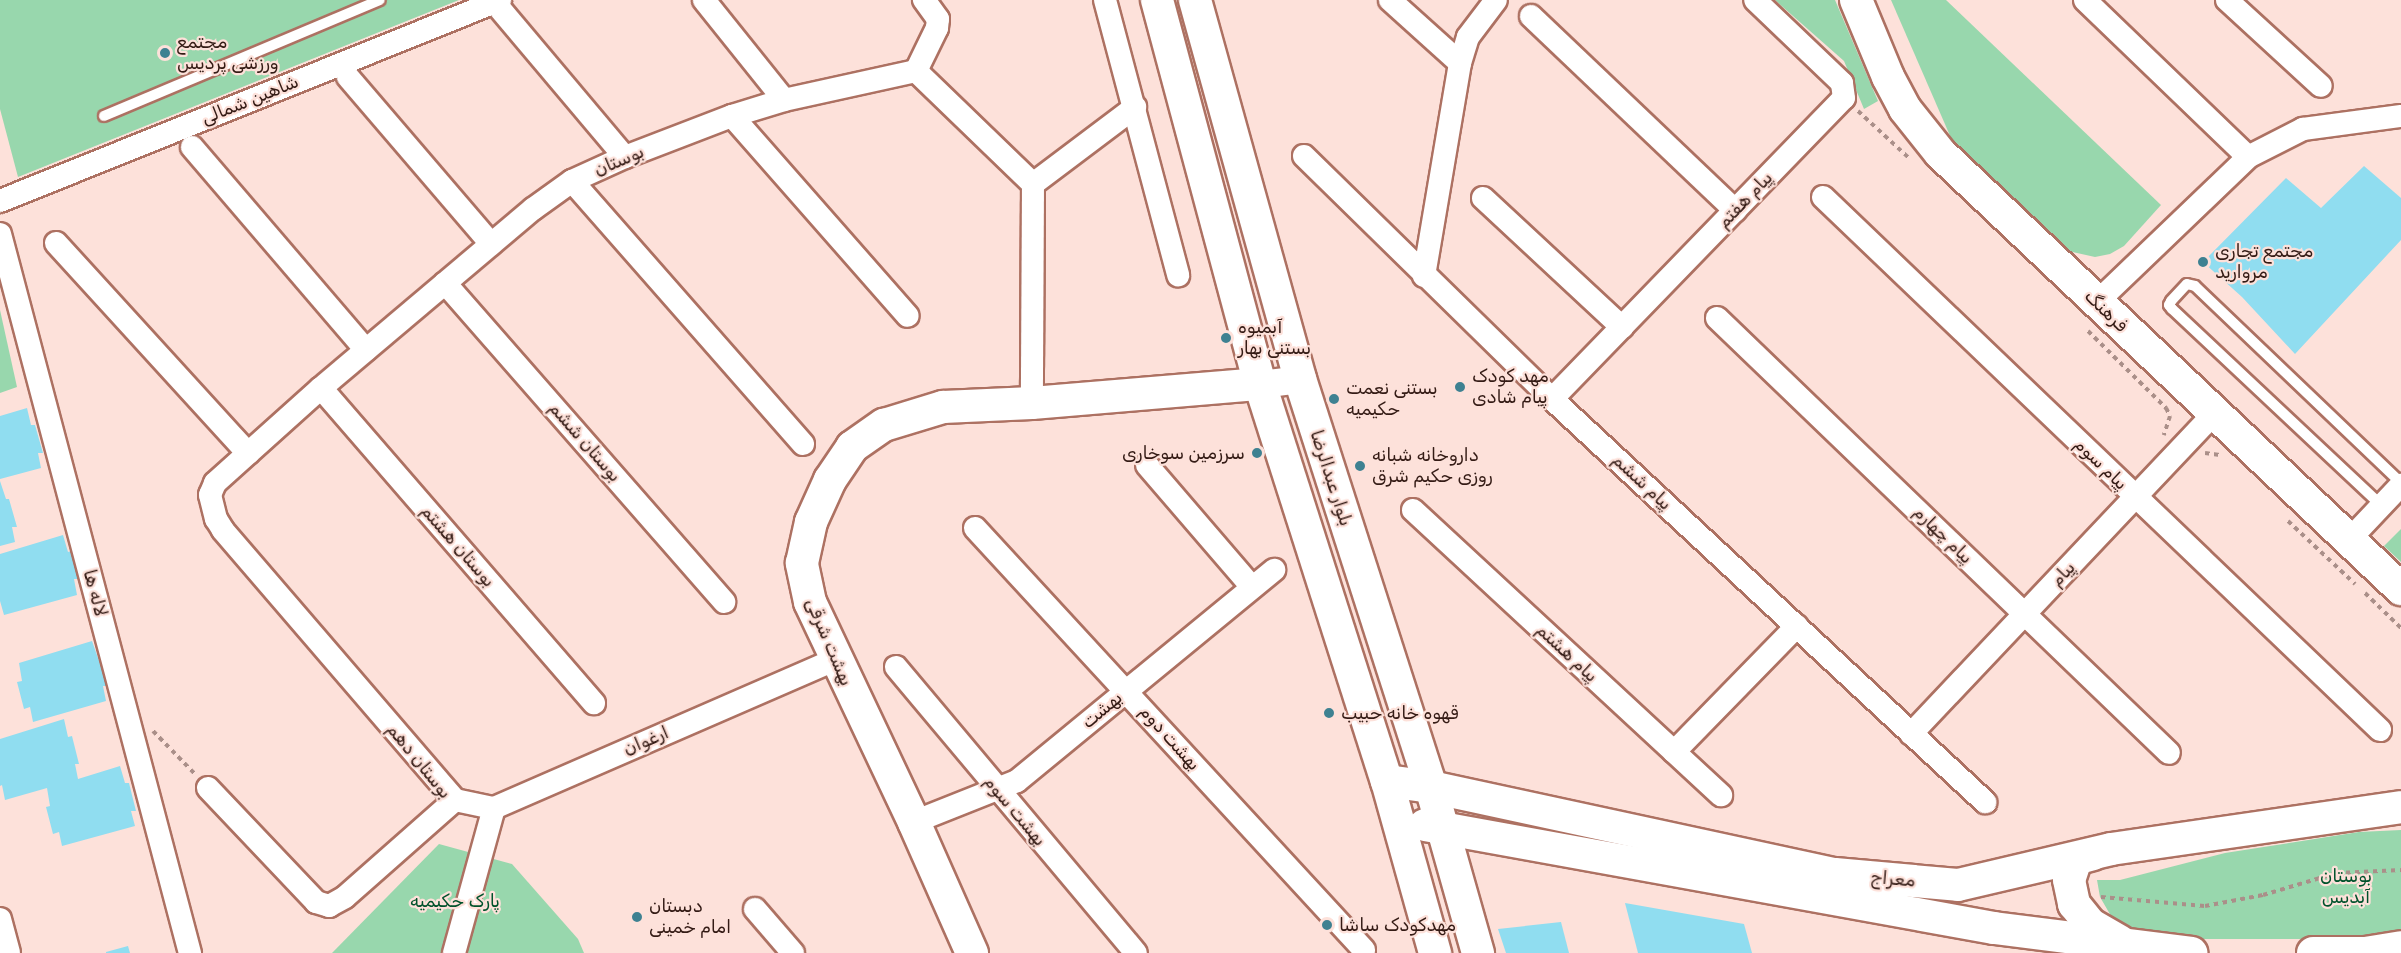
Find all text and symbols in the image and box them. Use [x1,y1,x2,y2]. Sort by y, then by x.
place label: مجتمع ورزشی پردیس [177,32,279,74]
marker: مجتمع ورزشی پردیس [158,46,172,60]
street label: شاهین شمالی [198,71,302,129]
street label: بوستان [591,141,647,181]
street label: پیام هفتم [1713,167,1777,233]
place label: مجتمع تجاری مروارید [2215,241,2313,284]
marker: مجتمع تجاری مروارید [2196,255,2210,269]
street label: فرهنگ [2080,285,2132,337]
place label: آبمیوه بستنی بهار [1238,317,1311,360]
marker: آبمیوه بستنی بهار [1219,331,1233,345]
place label: مهد کودک پیام شادی [1472,366,1549,409]
place label: بستنی نعمت حکیمیه [1346,378,1438,420]
marker: مهد کودک پیام شادی [1453,380,1467,394]
marker: بستنی نعمت حکیمیه [1327,392,1341,406]
street label: بوستان ششم [544,398,626,486]
street label: بلوار عبدالرضا [1305,427,1357,529]
street label: پیام سوم [2070,434,2132,494]
place label: سرزمین سوخاری [1122,442,1245,464]
place label: داروخانه شبانه روزی حکیم شرق [1372,445,1493,488]
marker: سرزمین سوخاری [1250,446,1264,460]
street label: پیام ششم [1608,449,1676,515]
marker: داروخانه شبانه روزی حکیم شرق [1353,459,1367,473]
street label: بوستان هشتم [416,501,500,591]
street label: پیام چهارم [1909,502,1977,568]
street label: پیام [2046,557,2080,591]
street label: لاله ها [78,567,112,619]
street label: بهشت شرقی [801,595,857,689]
street label: پیام هشتم [1532,619,1602,687]
street label: بهشت [1077,687,1127,733]
street label: بهشت دوم [1135,701,1205,775]
place label: قهوه خانه حبیب [1341,702,1458,724]
marker: قهوه خانه حبیب [1322,706,1336,720]
street label: بوستان دهم [382,719,456,803]
street label: ارغوان [620,722,672,760]
street label: بهشت سوم [979,771,1051,851]
street label: معراج [1870,866,1916,892]
park label: بوستان آبدیس [2320,866,2372,908]
park label: پارک حکیمیه [410,890,500,912]
place label: دبستان امام خمینی [649,896,731,938]
marker: دبستان امام خمینی [630,910,644,924]
place label: مهدکودک ساشا [1339,914,1456,936]
marker: مهدکودک ساشا [1320,918,1334,932]

